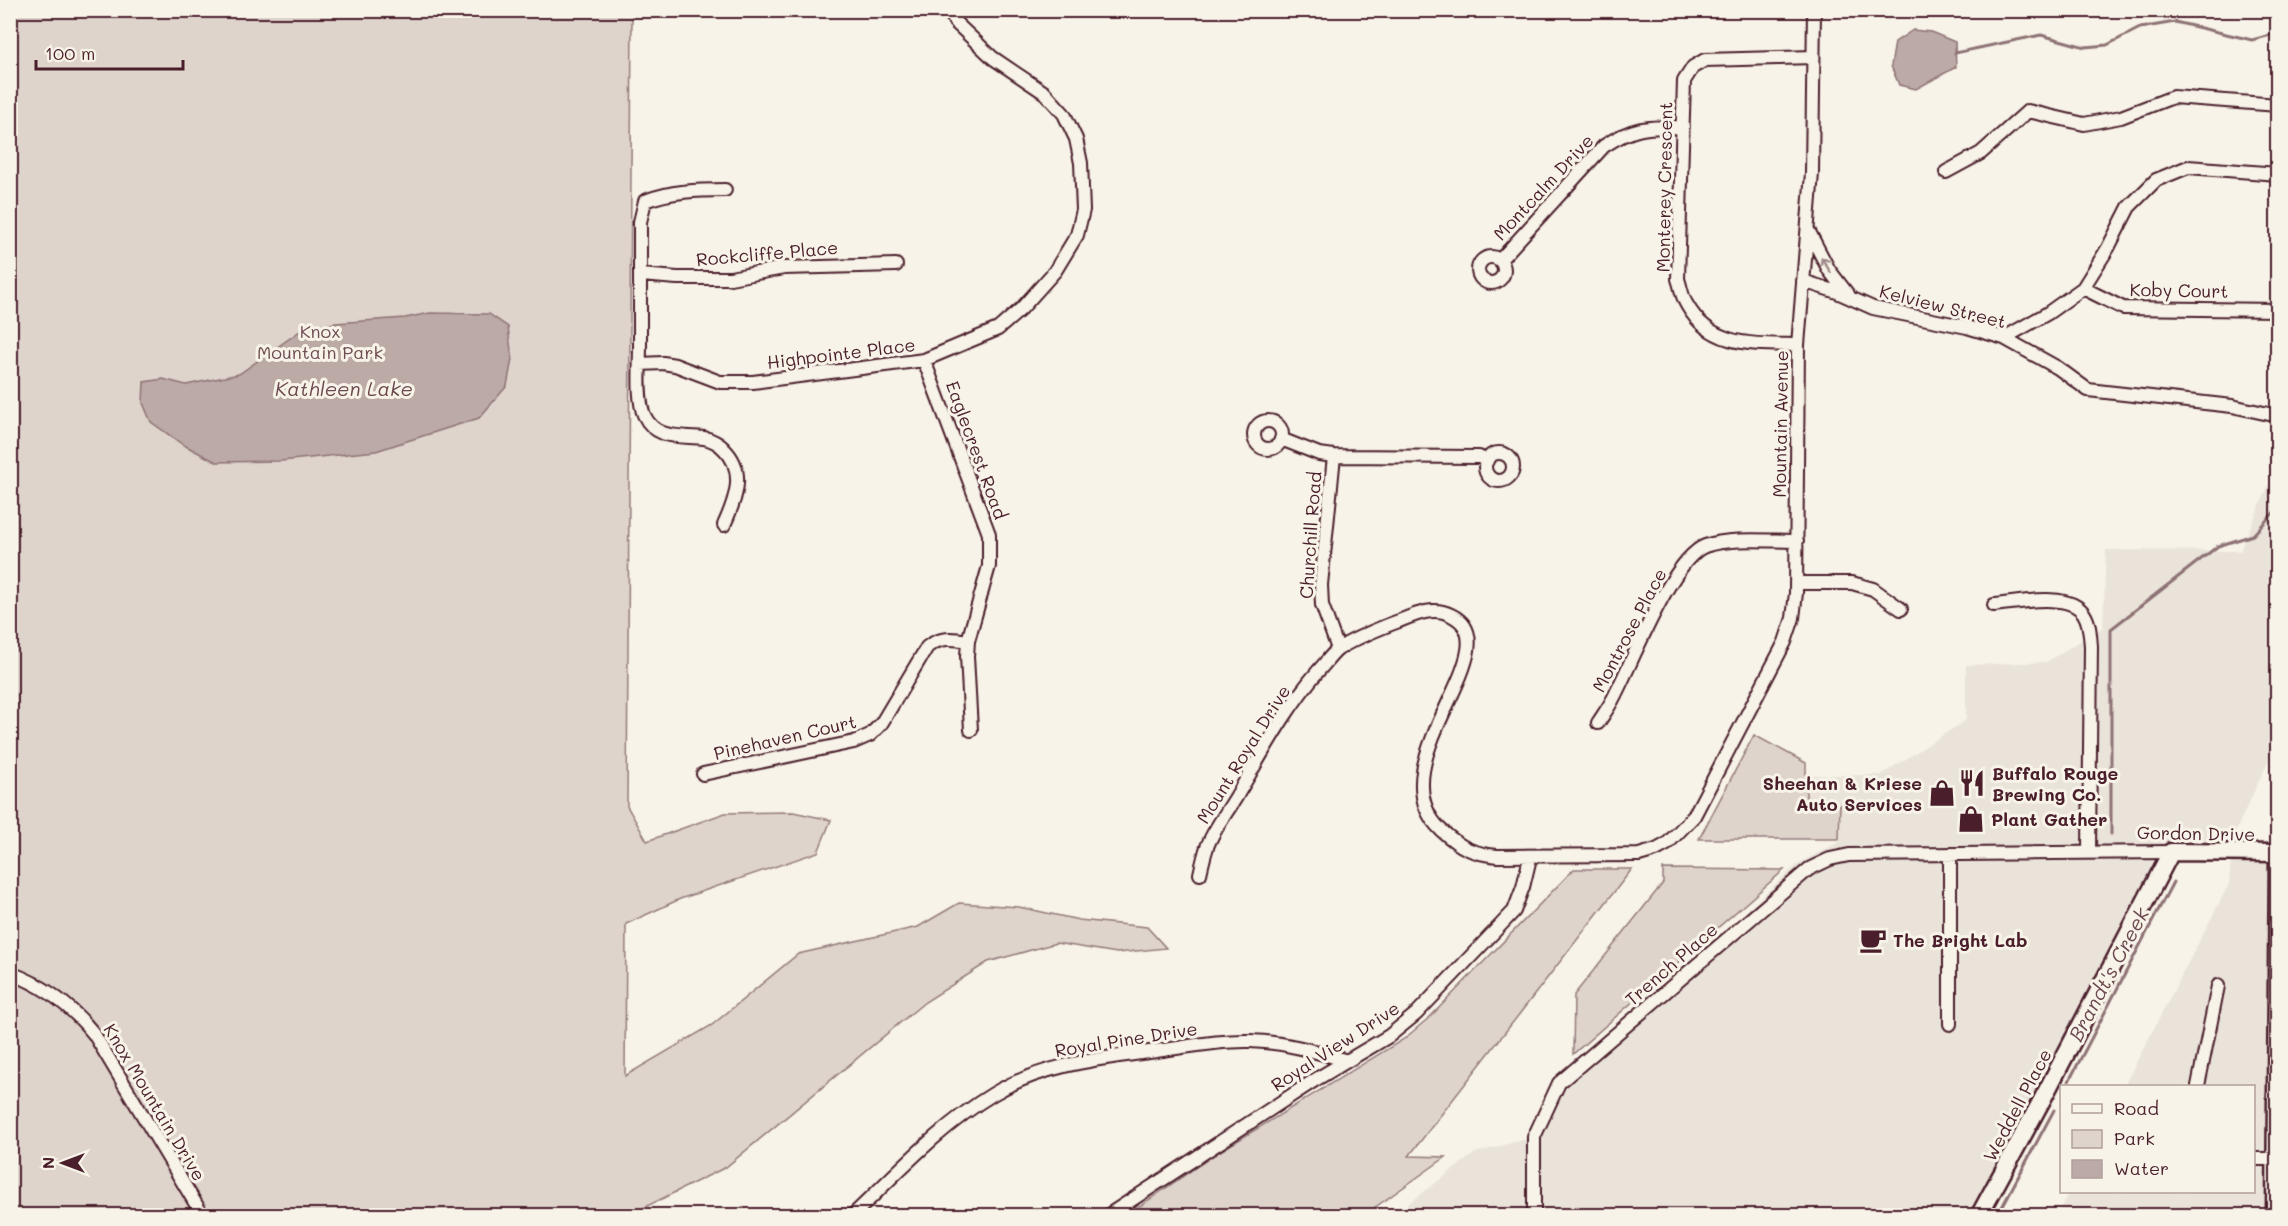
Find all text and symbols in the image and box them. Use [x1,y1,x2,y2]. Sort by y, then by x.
scale bar [36,33,183,71]
text: 100 m [45,41,95,65]
street label: Monterey Crescent [1651,101,1677,273]
street label: Montcalm Drive [1488,129,1598,245]
street label: Rockcliffe Place [695,235,839,271]
one-way arrow [1820,257,1832,274]
street label: Koby Court [2130,277,2228,303]
street label: Kelview Street [1877,279,2009,333]
park label: Knox Mountain Park [257,319,383,364]
street label: Highpointe Place [765,332,917,374]
street label: Mountain Avenue [1767,350,1793,498]
water label: Kathleen Lake [275,375,413,401]
street label: Eaglecrest Road [941,377,1013,523]
street label: Churchill Road [1294,470,1326,600]
street label: Montrose Place [1586,564,1672,696]
street label: Mount Royal Drive [1191,680,1295,828]
street label: Pinehaven Court [711,709,859,765]
place label: Buffalo Rouge Brewing Co. [1992,761,2119,806]
restaurant icon: Buffalo Rouge Brewing Co. [1957,768,1987,798]
place label: Sheehan & Kriese Auto Services [1763,771,1922,816]
shop icon: Sheehan & Kriese Auto Services [1927,778,1957,808]
shop icon: Plant Gather [1956,804,1986,834]
place label: Plant Gather [1991,807,2107,831]
street label: Gordon Drive [2137,820,2255,846]
water label: Brandt's Creek [2062,902,2154,1045]
street label: Trench Place [1620,917,1722,1011]
cafe icon: The Bright Lab [1858,925,1888,955]
place label: The Bright Lab [1893,928,2028,952]
street label: Royal View Drive [1266,995,1404,1097]
street label: Royal Pine Drive [1053,1016,1199,1062]
street label: Knox Mountain Drive [99,1019,211,1185]
street label: Weddell Place [1977,1045,2057,1165]
legend [2060,1085,2255,1193]
text: Road [2114,1096,2159,1120]
text: Park [2114,1126,2155,1150]
north arrow [33,1133,93,1193]
text: Water [2114,1156,2169,1180]
text: N [37,1157,58,1169]

